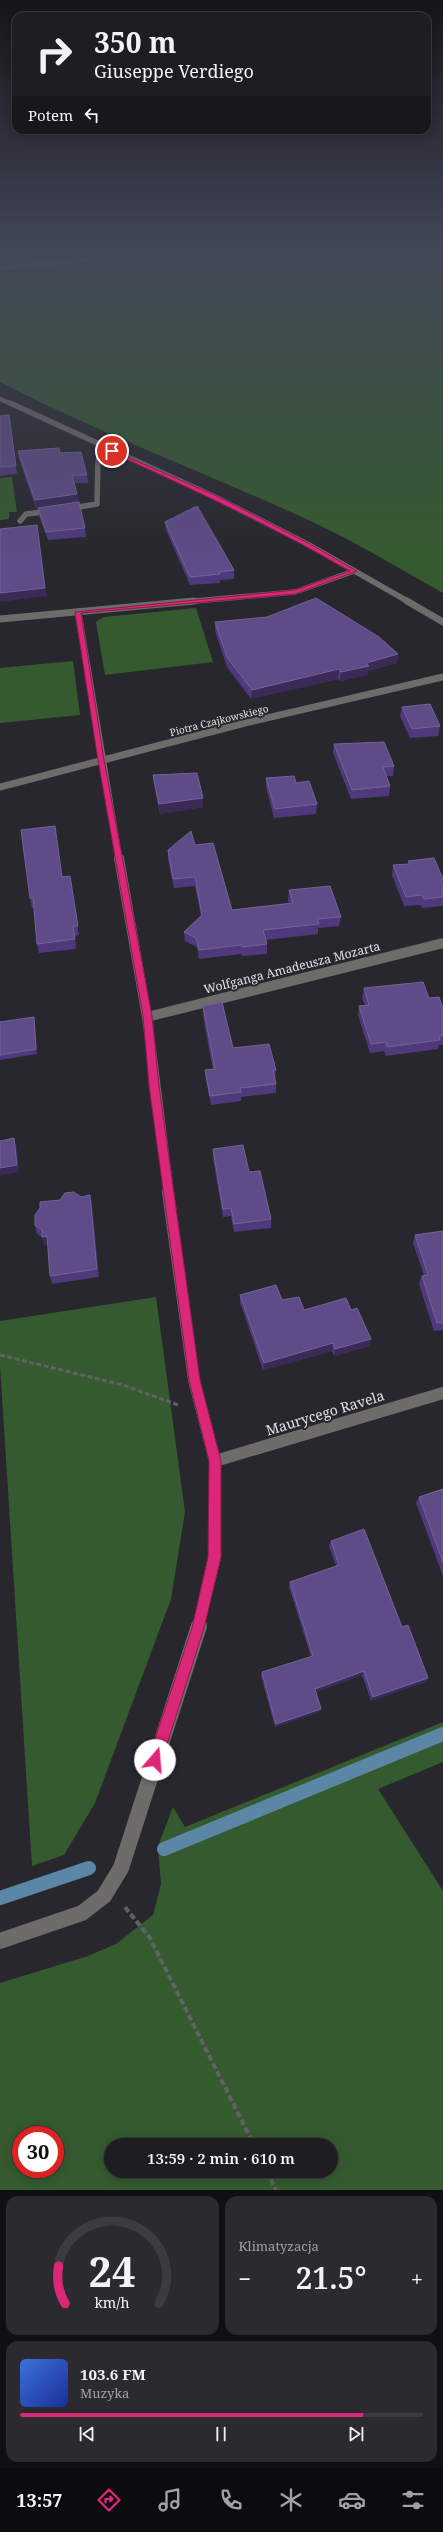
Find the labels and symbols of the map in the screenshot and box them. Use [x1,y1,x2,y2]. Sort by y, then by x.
pin [95,434,129,468]
street label: Piotra Czajkowskiego [168,701,270,739]
street label: Wolfganga Amadeusza Mozarta [202,937,382,998]
street label: Maurycego Ravela [263,1385,387,1440]
position arrow [134,1739,176,1781]
speed limit sign: 30 [12,2126,64,2178]

